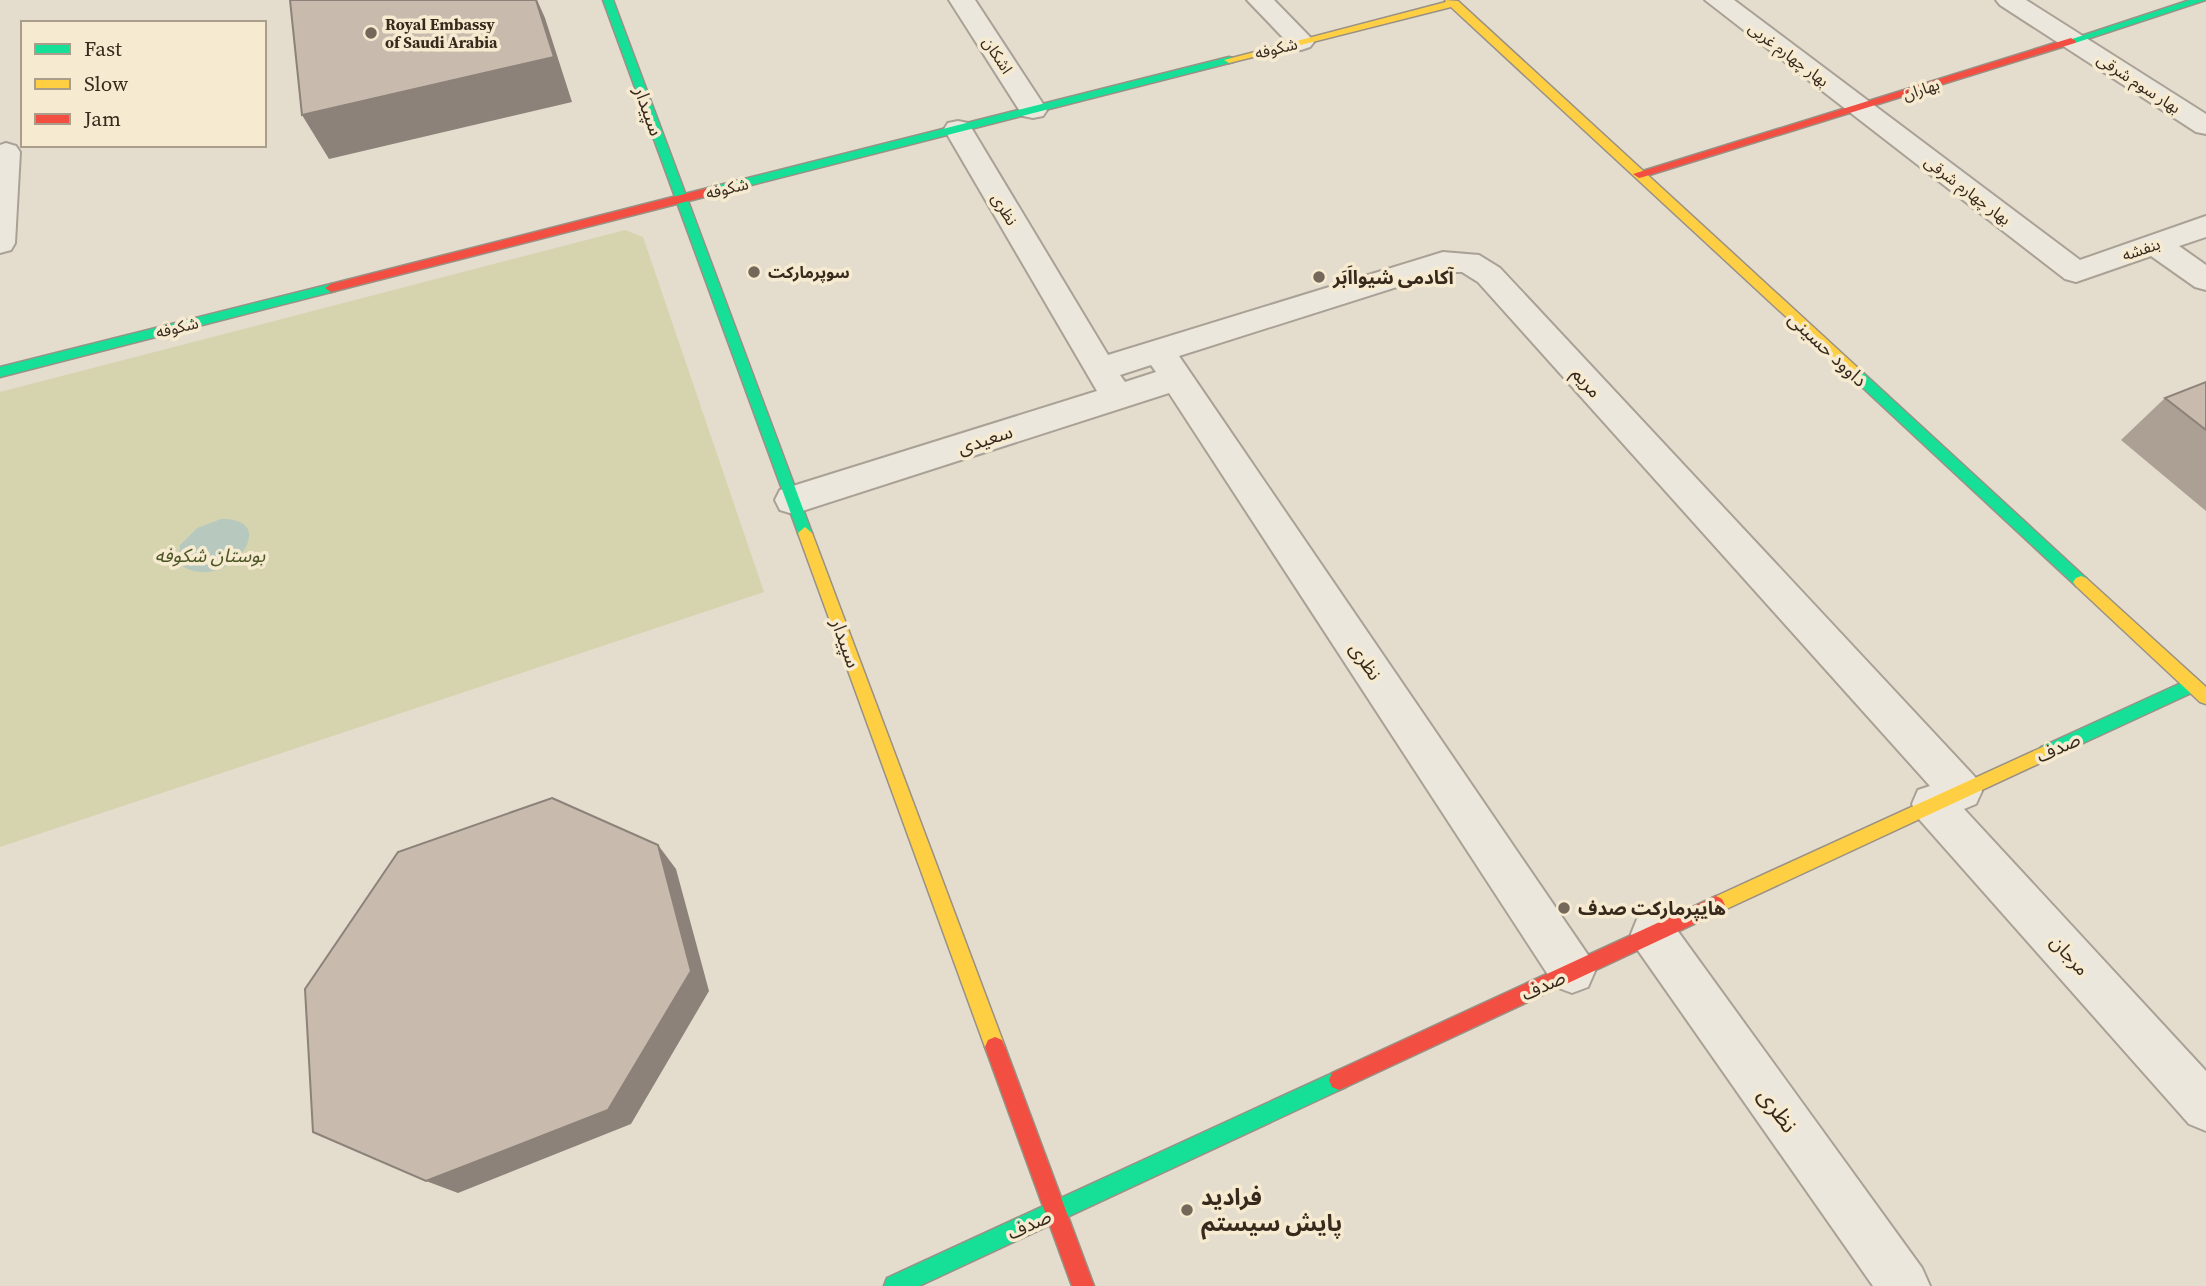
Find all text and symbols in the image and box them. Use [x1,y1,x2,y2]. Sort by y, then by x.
place label: Royal Embassy of Saudi Arabia [385,13,498,53]
street label: بهار چهارم غربی [1743,16,1834,93]
legend [21,21,266,147]
marker: Royal Embassy of Saudi Arabia [363,25,379,41]
street label: اشکان [978,32,1018,78]
street label: شکوفه [1252,32,1300,64]
text: Fast [84,34,122,63]
street label: بهار سوم شرقی [2092,48,2185,120]
text: Slow [84,69,128,98]
street label: بهاران [1900,73,1942,105]
street label: سپیدار [628,82,670,139]
text: Jam [83,104,121,133]
street label: بهار چهارم شرقی [1919,150,2016,231]
street label: شکوفه [703,172,751,204]
street label: نظری [987,189,1023,229]
street label: بنفشه [2119,232,2163,266]
place label: سوپرمارکت [768,261,850,283]
marker: سوپرمارکت [746,264,762,280]
place label: آکادمی شیوااَبَر [1332,264,1455,290]
marker: آکادمی شیوااَبَر [1311,269,1327,285]
street label: داوود حسینی [1783,306,1873,392]
street label: شکوفه [153,311,201,343]
street label: مریم [1565,361,1608,404]
street label: سعیدی [954,418,1016,460]
park label: بوستان شکوفه [155,542,266,568]
street label: سپیدار [825,614,867,671]
street label: نظری [1344,637,1388,685]
street label: صدف [2032,726,2084,768]
place label: هایپرمارکت صدف [1578,895,1726,921]
marker: هایپرمارکت صدف [1556,900,1572,916]
street label: مرجان [2045,929,2095,981]
street label: صدف [1517,964,1569,1006]
street label: نظری [1751,1081,1805,1139]
place label: فرادید پایش سیستم [1201,1181,1342,1240]
marker: فرادید پایش سیستم [1179,1202,1195,1218]
street label: صدف [1003,1203,1055,1245]

